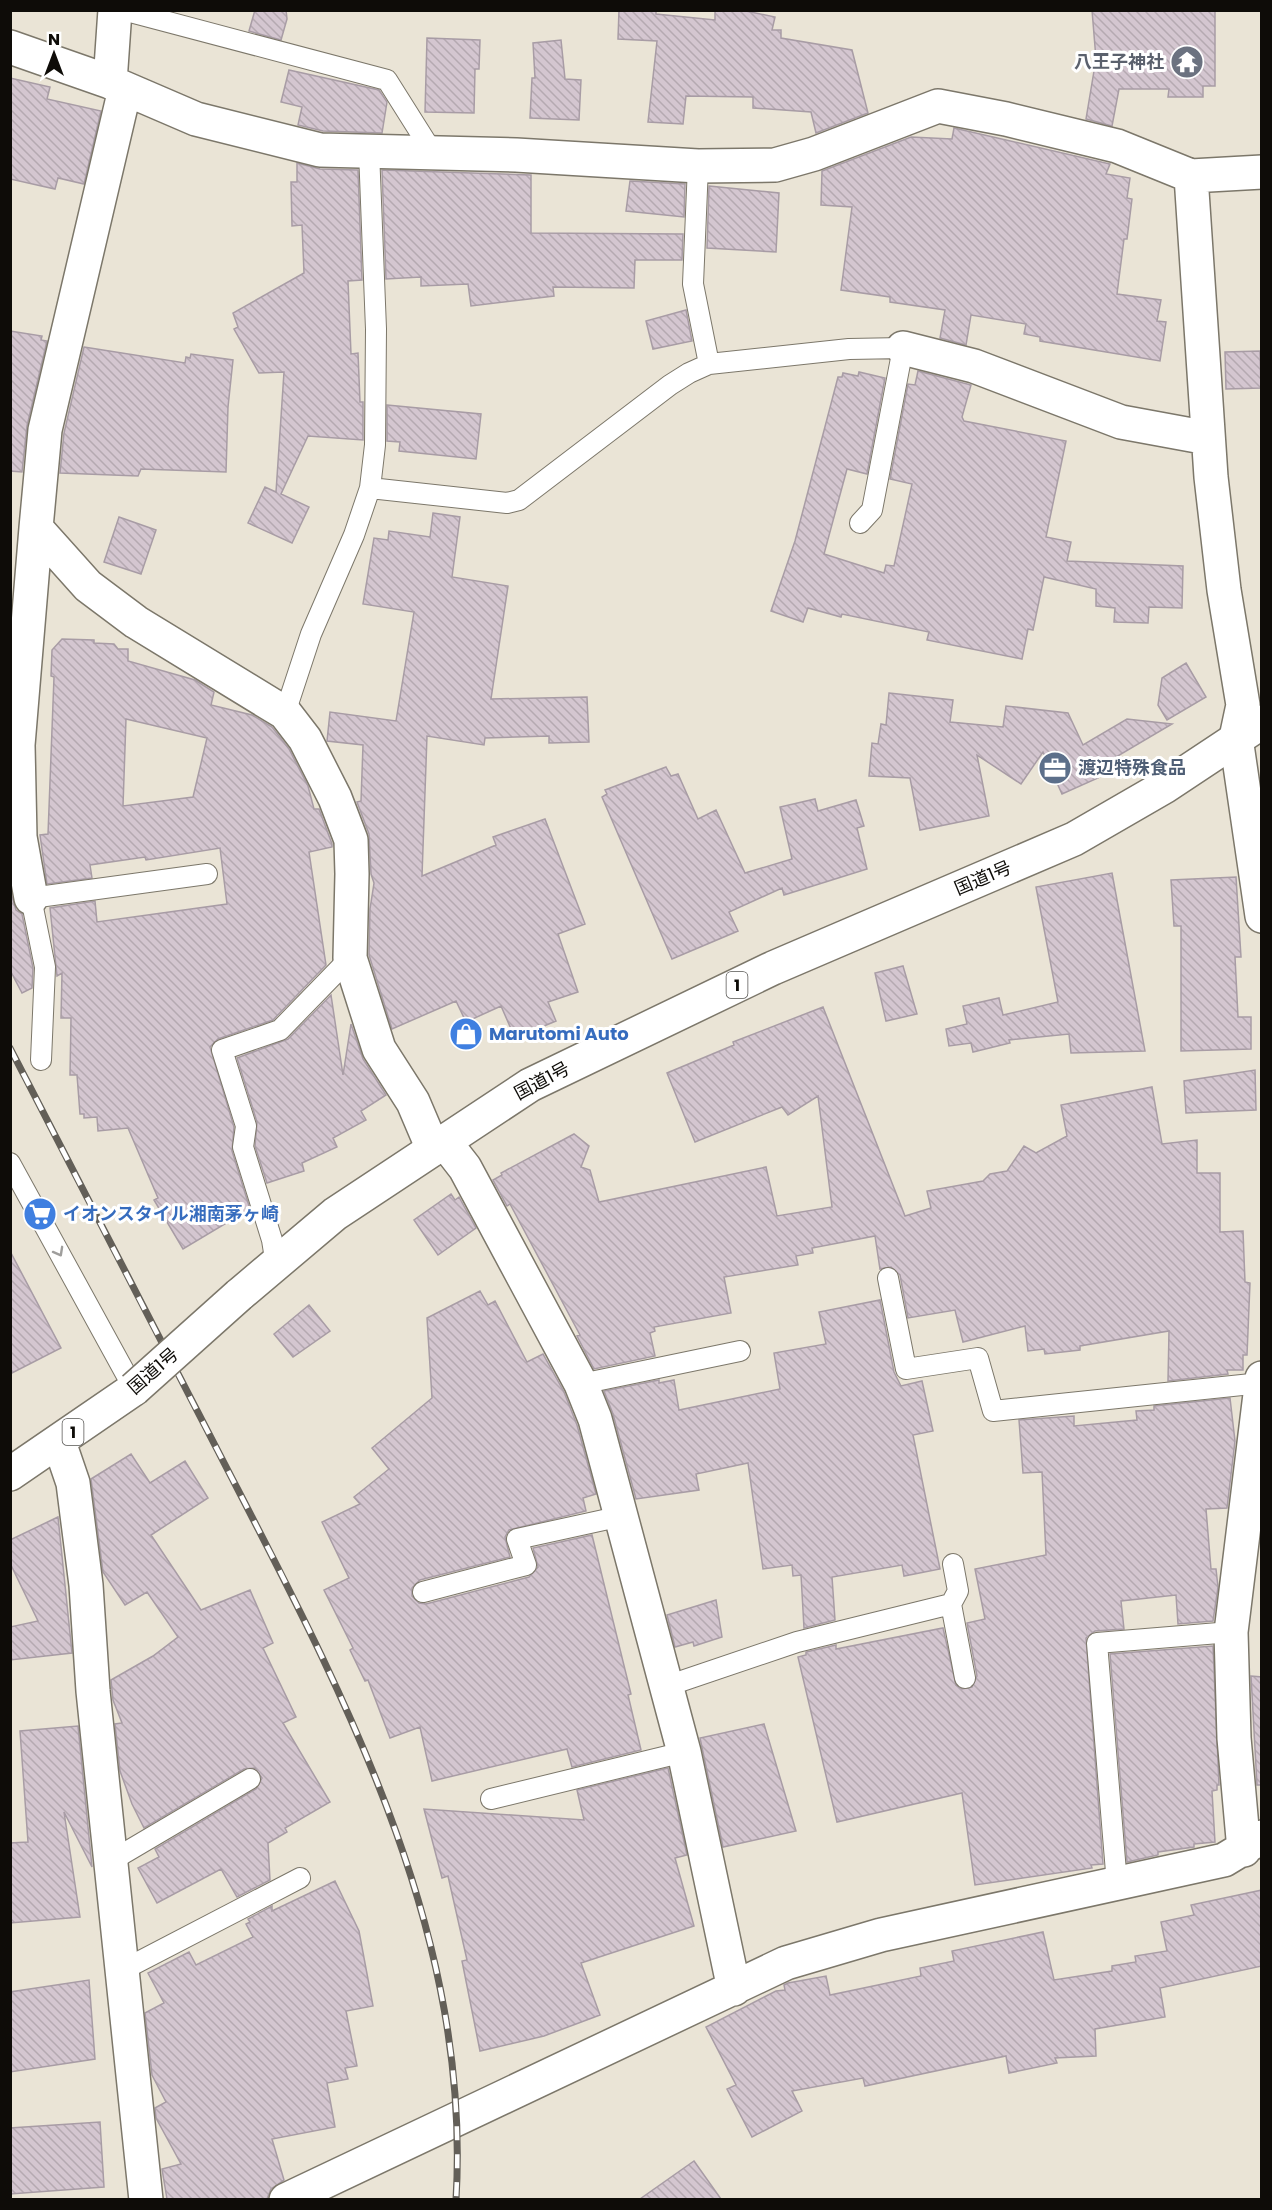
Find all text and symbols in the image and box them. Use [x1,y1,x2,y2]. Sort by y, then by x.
north arrow [24,24,84,84]
text: N [48,28,60,51]
temple icon: 八王子神社 [1169,44,1205,80]
place label: 八王子神社 [1074,49,1164,74]
office icon: 渡辺特殊食品 [1037,750,1073,786]
place label: 渡辺特殊食品 [1078,755,1186,780]
street label: 国道1号 [950,854,1015,901]
road number: 1 [726,972,748,998]
shop icon: Marutomi Auto [448,1016,484,1052]
place label: Marutomi Auto [489,1021,629,1046]
street label: 国道1号 [510,1055,574,1106]
supermarket icon: イオンスタイル湘南茅ヶ崎 [22,1196,58,1232]
place label: イオンスタイル湘南茅ヶ崎 [63,1201,279,1226]
one-way arrow [52,1245,63,1256]
street label: 国道1号 [122,1342,183,1400]
road number: 1 [62,1419,84,1445]

